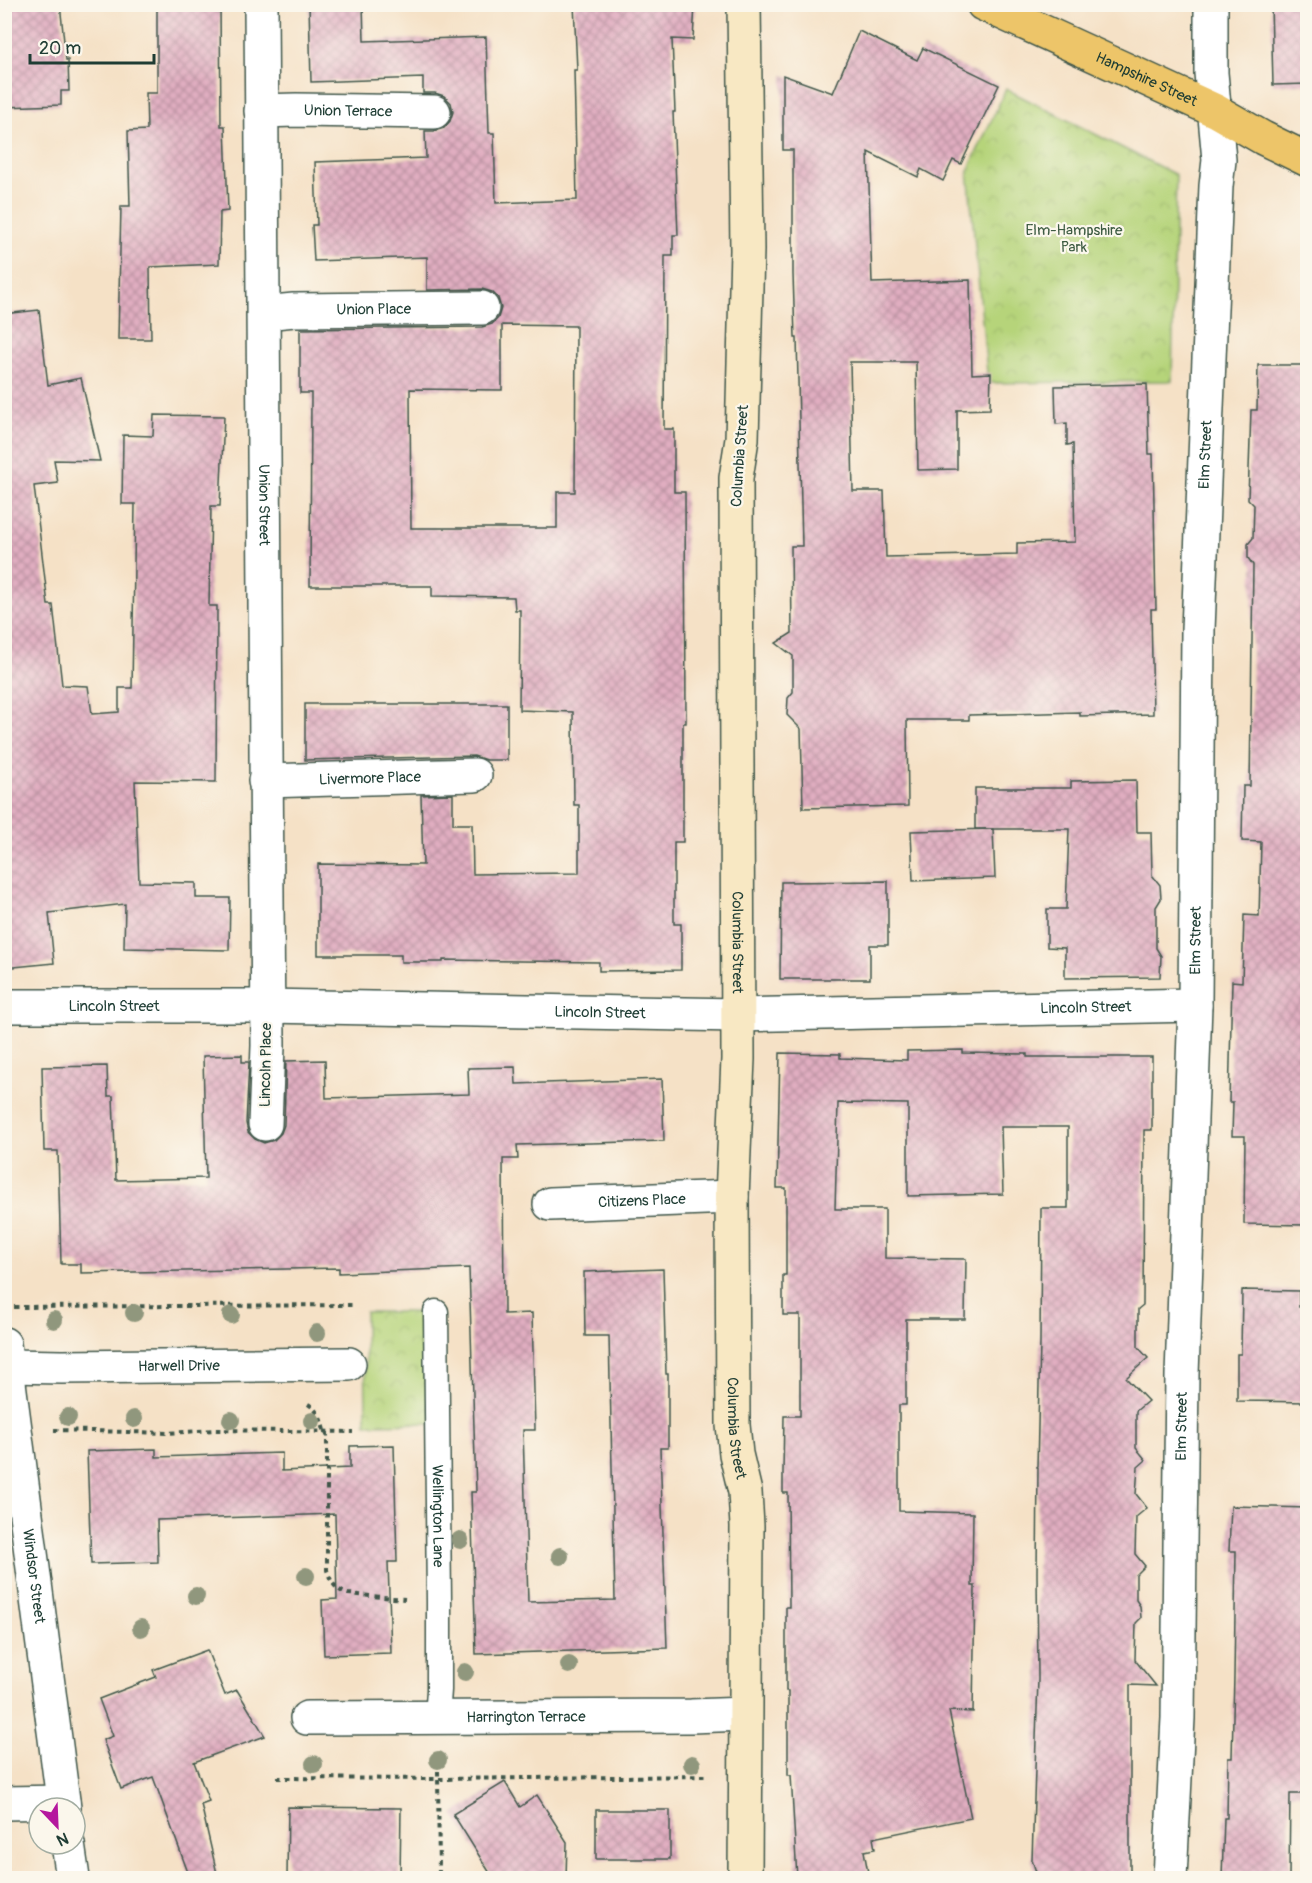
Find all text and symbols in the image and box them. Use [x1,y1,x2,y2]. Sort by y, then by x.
scale bar [30,27,154,65]
text: 20 m [39,37,81,60]
street label: Hampshire Street [1093,48,1201,111]
street label: Union Terrace [304,101,393,121]
park label: Elm-Hampshire Park [1026,221,1123,257]
street label: Union Place [336,299,412,319]
street label: Columbia Street [727,403,753,508]
street label: Elm Street [1194,419,1216,489]
street label: Union Street [255,464,274,547]
street label: Livermore Place [319,767,422,789]
street label: Columbia Street [728,891,747,995]
street label: Elm Street [1186,905,1205,975]
street label: Lincoln Street [68,997,161,1016]
street label: Lincoln Street [1040,997,1133,1018]
street label: Lincoln Street [554,1002,647,1023]
street label: Lincoln Place [256,1022,276,1107]
street label: Citizens Place [598,1189,687,1212]
street label: Harwell Drive [138,1356,221,1376]
street label: Columbia Street [723,1377,751,1482]
street label: Elm Street [1172,1391,1191,1461]
street label: Wellington Lane [428,1465,448,1568]
street label: Windsor Street [18,1528,50,1626]
street label: Harrington Terrace [466,1707,586,1727]
north arrow [27,1796,87,1856]
text: N [53,1828,71,1850]

